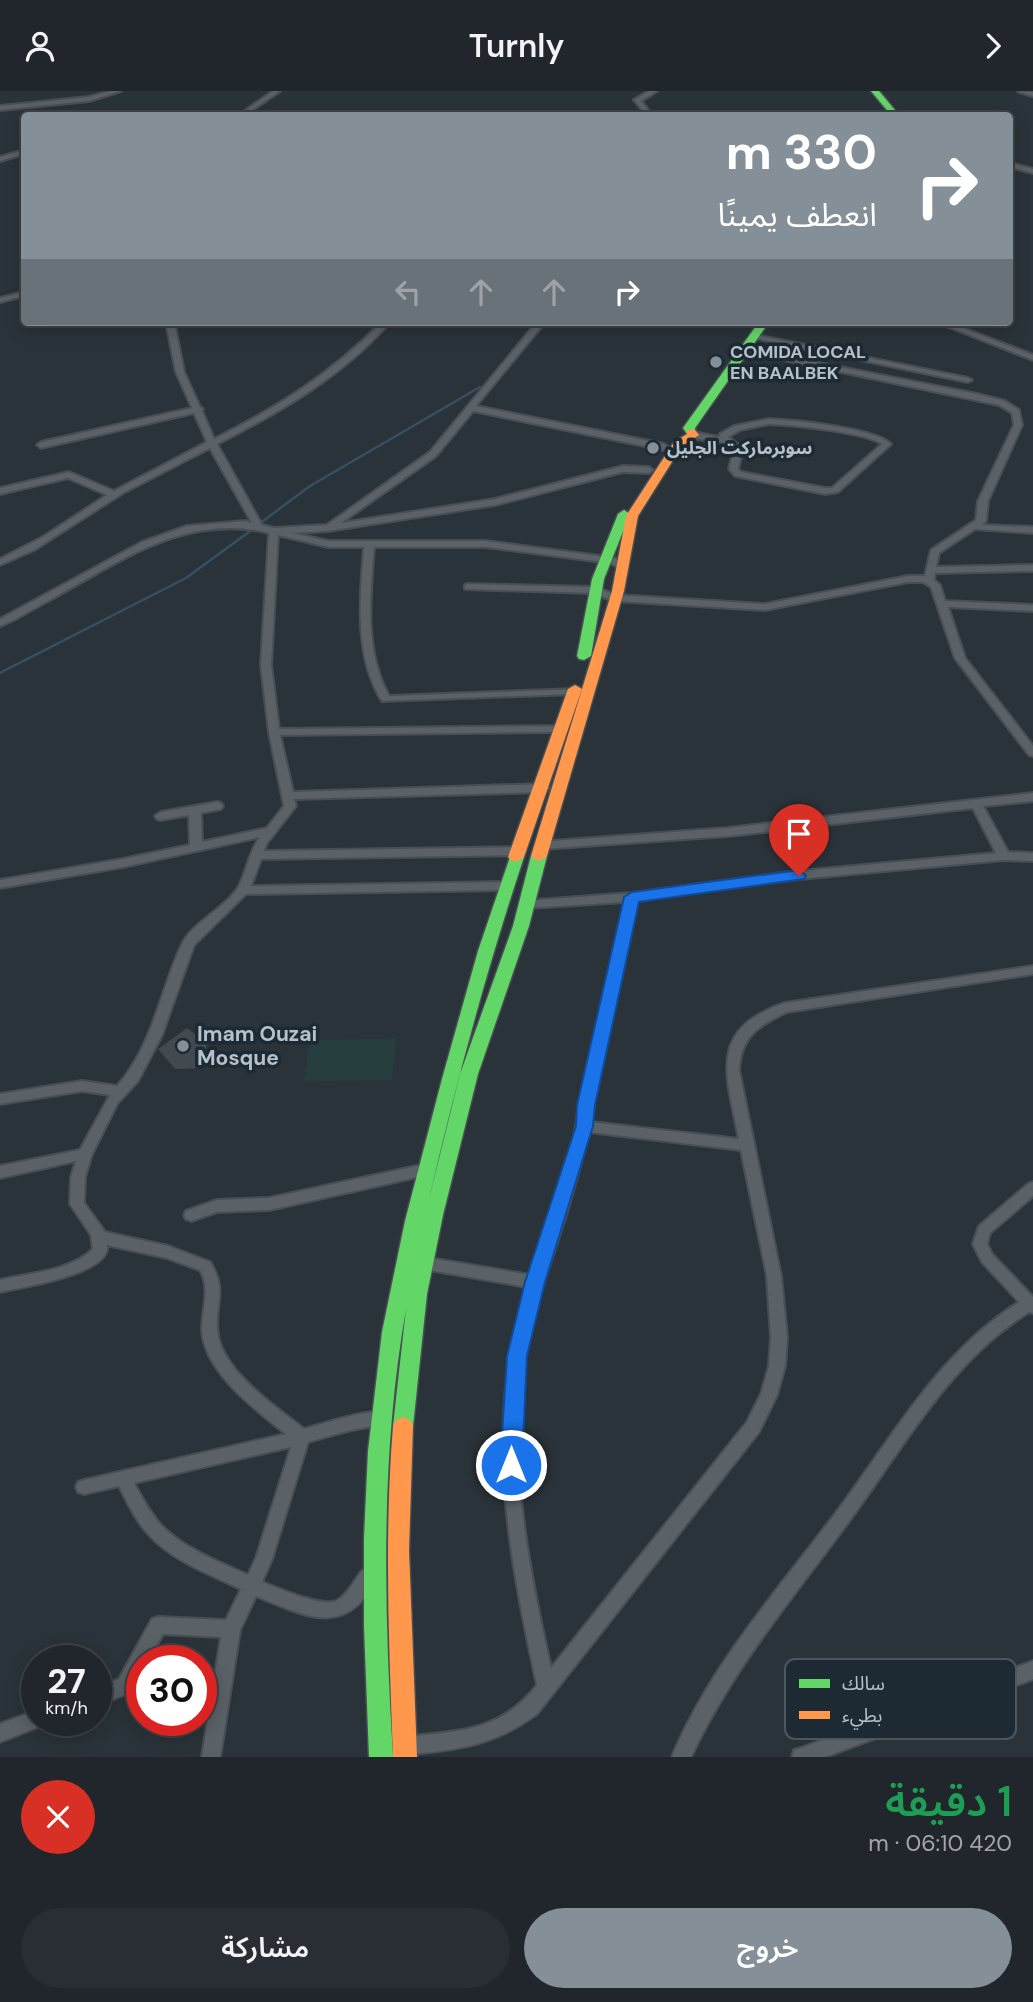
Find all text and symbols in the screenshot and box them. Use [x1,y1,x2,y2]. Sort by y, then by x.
text: Turnly [469,25,564,67]
icon: person [21,27,59,65]
icon: forward [974,27,1012,65]
text: 330 m [726,120,877,184]
icon: right [901,140,992,231]
text: انعطف يمينًا [717,194,877,236]
icon: left [389,273,427,311]
icon: ahead [462,273,500,311]
icon: ahead [535,273,573,311]
icon: right [608,273,646,311]
place label: COMIDA LOCAL EN BAALBEK [730,340,866,385]
marker: COMIDA LOCAL EN BAALBEK [708,354,724,370]
place label: سوبرماركت الجليل [667,436,812,460]
marker: سوبرماركت الجليل [645,440,661,456]
pin [769,804,829,876]
icon: arrive [780,815,818,853]
place label: Imam Ouzai Mosque [197,1020,317,1072]
marker: Imam Ouzai Mosque [175,1038,191,1054]
position arrow [474,1428,548,1502]
speed limit sign: 30 [126,1645,217,1736]
text: 27 [47,1658,86,1704]
legend [785,1659,1016,1739]
text: سالك [842,1671,885,1696]
text: km/h [45,1696,88,1720]
text: بطيء [842,1703,882,1730]
text: 1 دقيقة [885,1774,1012,1829]
button: close [21,1780,95,1854]
text: 420 m · 06:10 [868,1828,1012,1858]
button: مشاركة [21,1908,510,1988]
button: خروج [524,1908,1012,1988]

